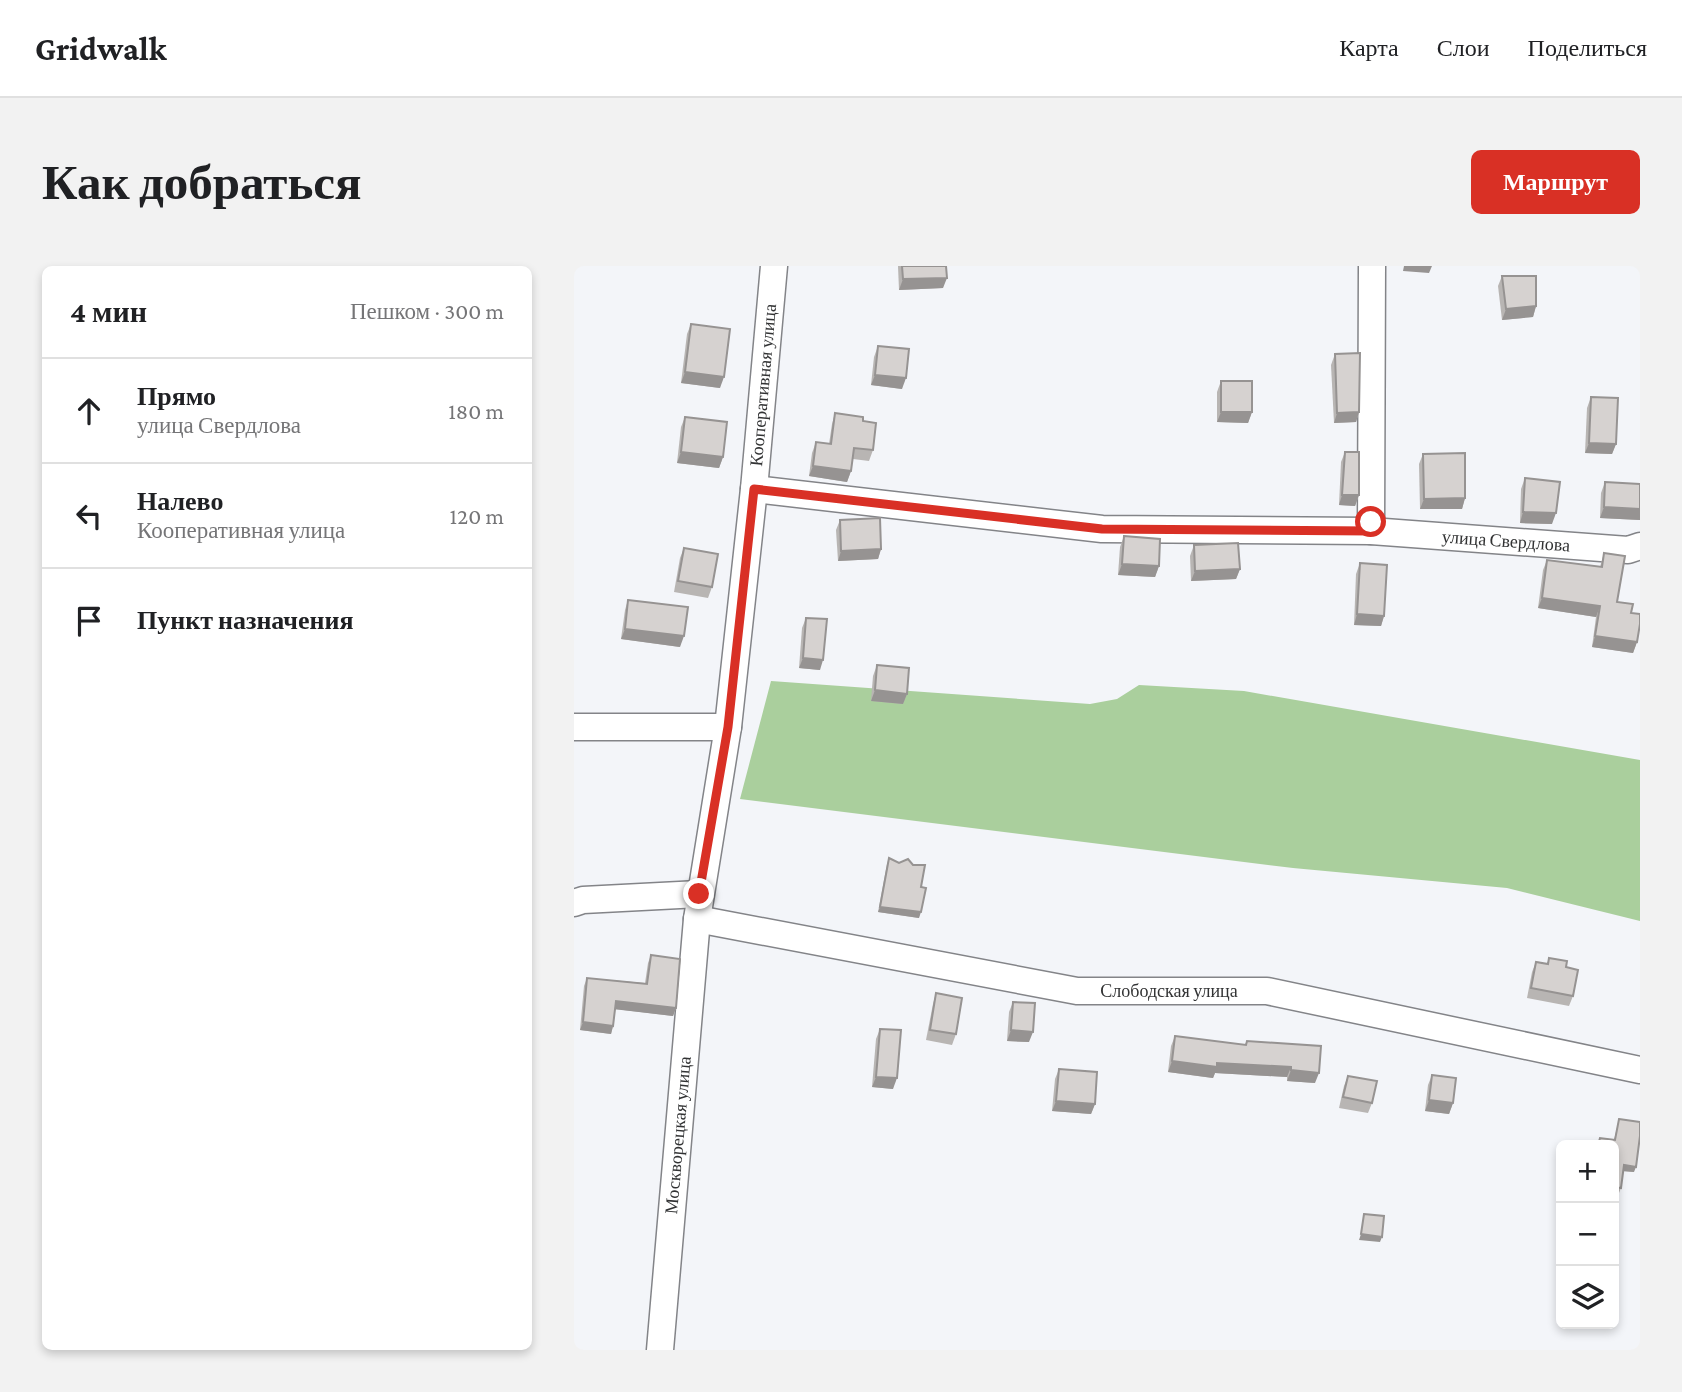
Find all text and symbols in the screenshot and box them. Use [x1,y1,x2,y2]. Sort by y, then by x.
text: Gridwalk [35,30,167,67]
text: Карта [1339,34,1399,61]
text: Слои [1437,34,1490,61]
text: Поделиться [1528,34,1647,61]
button: Маршрут [1471,150,1640,214]
text: Как добраться [42,155,362,210]
text: 4 мин [70,295,147,328]
text: Пешком · 300 m [350,298,504,324]
street label: Кооперативная улица [746,303,780,467]
text: Прямо [137,382,216,411]
icon: ahead [70,392,108,430]
text: 180 m [448,398,504,424]
text: улица Свердлова [137,412,301,438]
text: Налево [137,487,223,516]
icon: left [70,497,108,535]
text: 120 m [450,503,504,529]
route start [1355,506,1386,537]
text: Кооперативная улица [137,517,345,543]
street label: улица Свердлова [1441,527,1571,555]
icon: arrive [70,602,108,640]
text: Пункт назначения [137,606,354,635]
route end [683,878,714,909]
street label: Слободская улица [1100,981,1238,1001]
street label: Москворецкая улица [661,1055,695,1215]
map controls [1556,1140,1619,1329]
button: + [1556,1140,1619,1203]
button: − [1556,1203,1619,1266]
button: layers [1556,1266,1619,1329]

